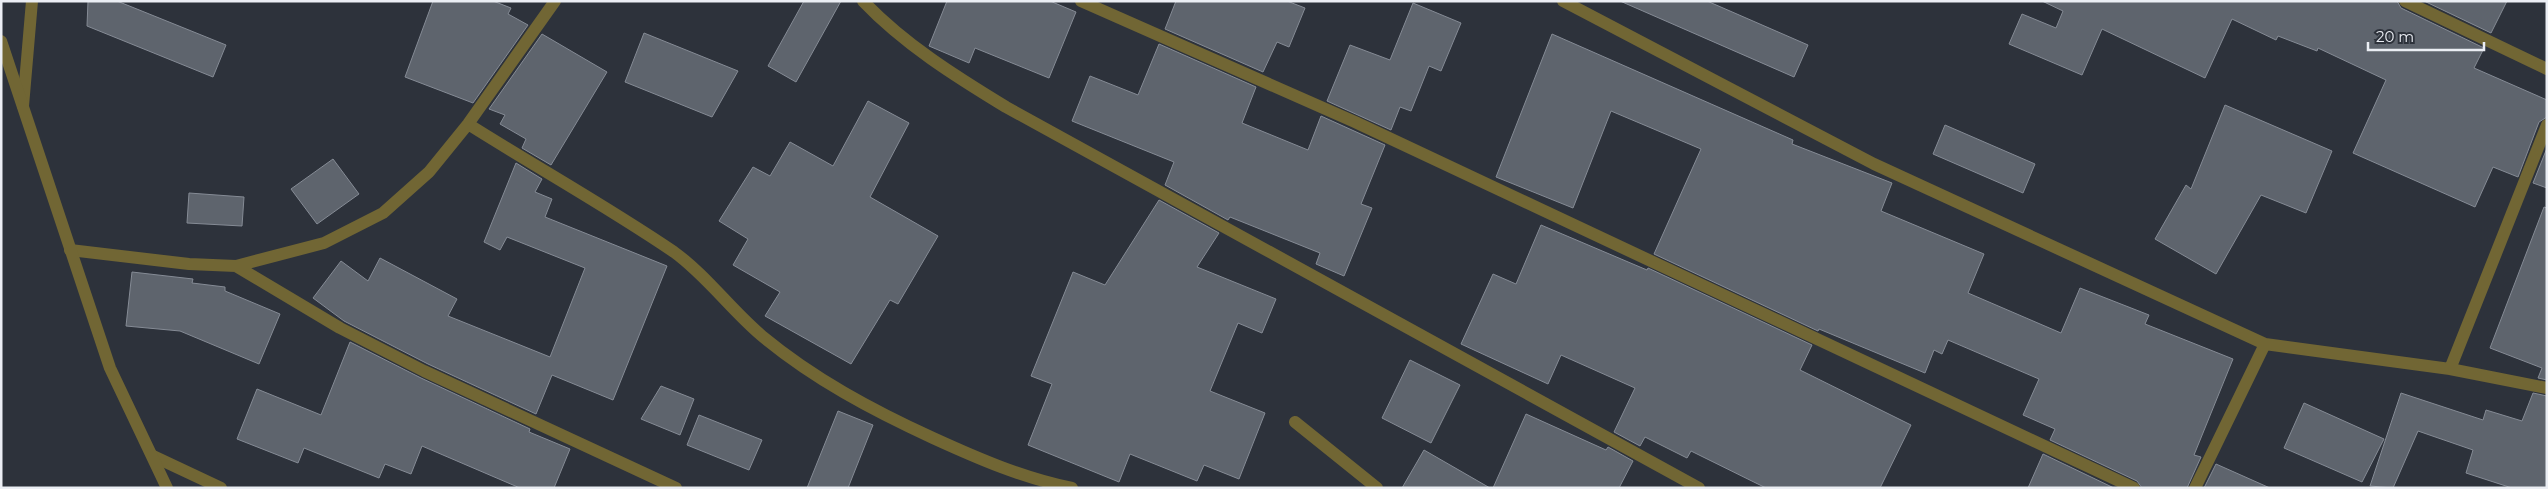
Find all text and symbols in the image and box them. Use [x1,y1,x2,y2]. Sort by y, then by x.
scale bar [2368,20,2484,52]
text: 20 m [2376,27,2414,46]

